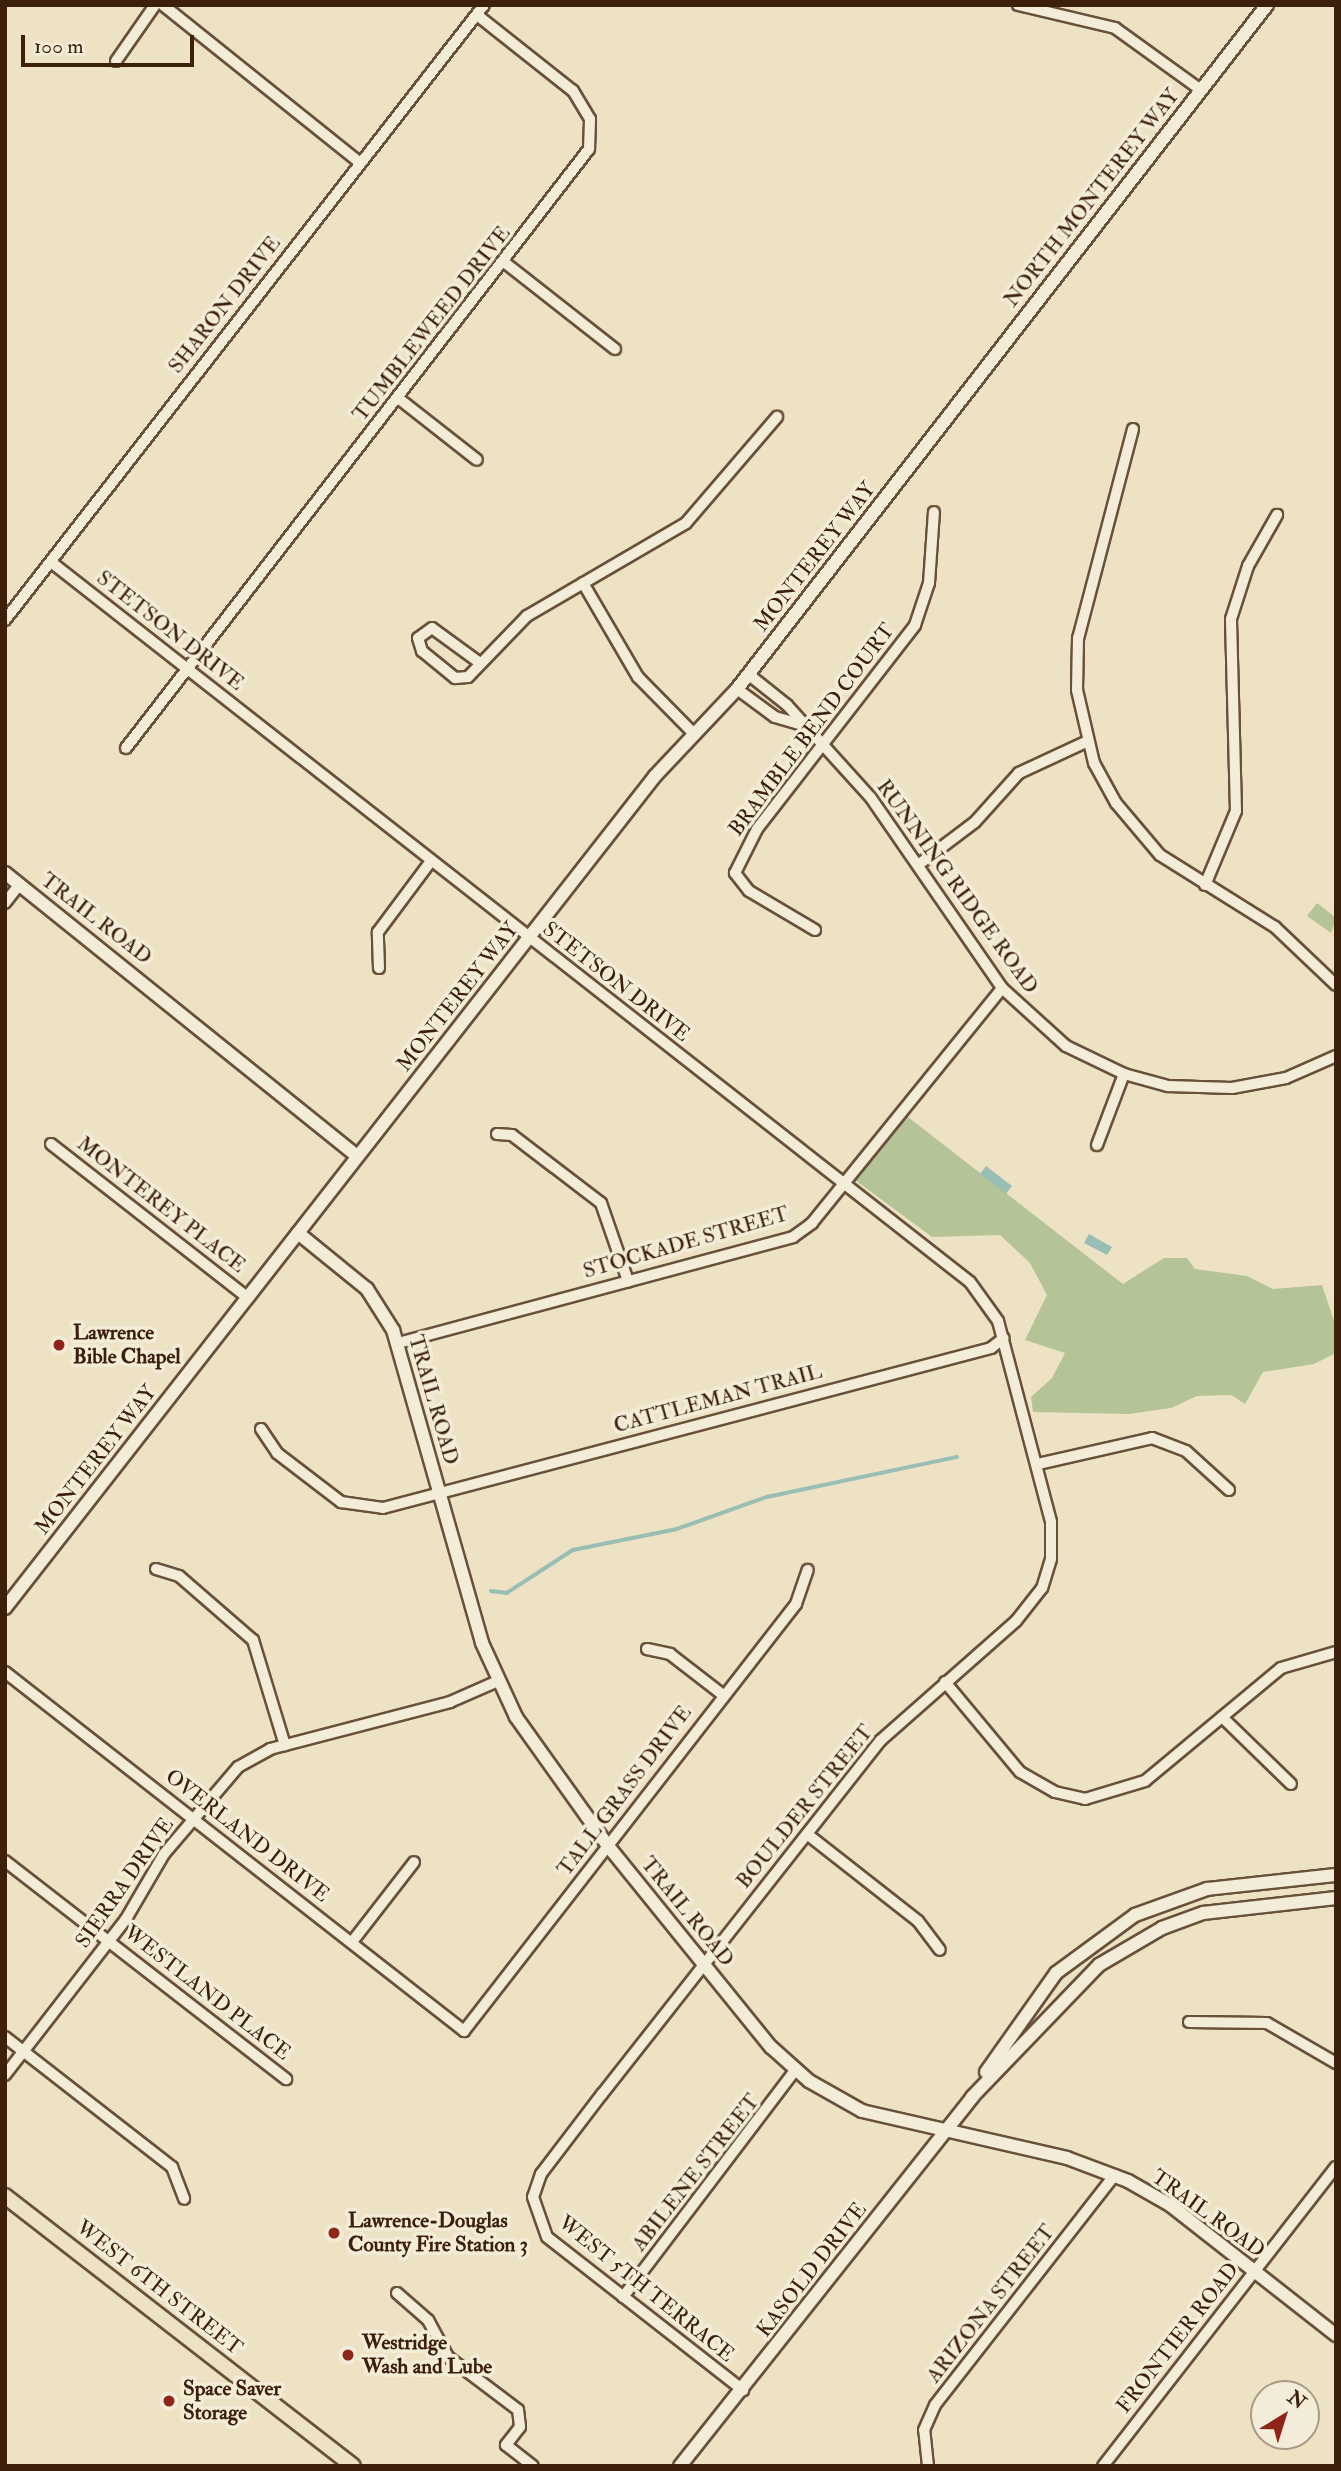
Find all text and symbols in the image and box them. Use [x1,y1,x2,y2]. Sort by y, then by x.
scale bar [24,21,198,65]
text: 100 m [34,33,84,60]
street label: NORTH MONTEREY WAY [999,84,1185,312]
street label: TUMBLEWEED DRIVE [348,221,516,427]
street label: SHARON DRIVE [164,231,286,379]
street label: MONTEREY WAY [749,477,881,637]
street label: STETSON DRIVE [91,566,249,696]
street label: BRAMBLE BEND COURT [724,619,900,841]
street label: RUNNING RIDGE ROAD [871,775,1043,999]
street label: TRAIL ROAD [35,868,157,970]
street label: MONTEREY WAY [392,917,524,1077]
street label: STETSON DRIVE [537,917,695,1047]
street label: MONTEREY PLACE [72,1131,250,1279]
street label: STOCKADE STREET [580,1202,792,1284]
place label: Lawrence Bible Chapel [73,1320,181,1370]
street label: TRAIL ROAD [402,1332,464,1468]
marker: Lawrence Bible Chapel [51,1337,67,1353]
street label: CATTLEMAN TRAIL [611,1359,825,1439]
street label: MONTEREY WAY [30,1380,162,1540]
street label: TALL GRASS DRIVE [553,1701,697,1881]
street label: BOULDER STREET [731,1720,879,1894]
street label: OVERLAND DRIVE [160,1764,334,1908]
street label: SIERRA DRIVE [71,1813,179,1953]
street label: TRAIL ROAD [635,1852,739,1972]
street label: WESTLAND PLACE [119,1920,295,2066]
street label: ABILENE STREET [627,2089,765,2257]
street label: TRAIL ROAD [1146,2164,1270,2264]
street label: KASOLD DRIVE [752,2198,872,2342]
place label: Lawrence-Douglas County Fire Station 3 [348,2208,528,2258]
street label: WEST 5TH TERRACE [553,2210,739,2368]
street label: WEST 6TH STREET [71,2215,247,2361]
street label: ARIZONA STREET [921,2220,1061,2388]
marker: Lawrence-Douglas County Fire Station 3 [326,2225,342,2241]
street label: FRONTIER ROAD [1111,2258,1245,2418]
place label: Westridge Wash and Lube [362,2330,492,2380]
marker: Westridge Wash and Lube [340,2347,356,2363]
place label: Space Saver Storage [183,2376,281,2426]
north arrow [1250,2380,1320,2450]
text: N [1283,2385,1311,2415]
marker: Space Saver Storage [161,2393,177,2409]

